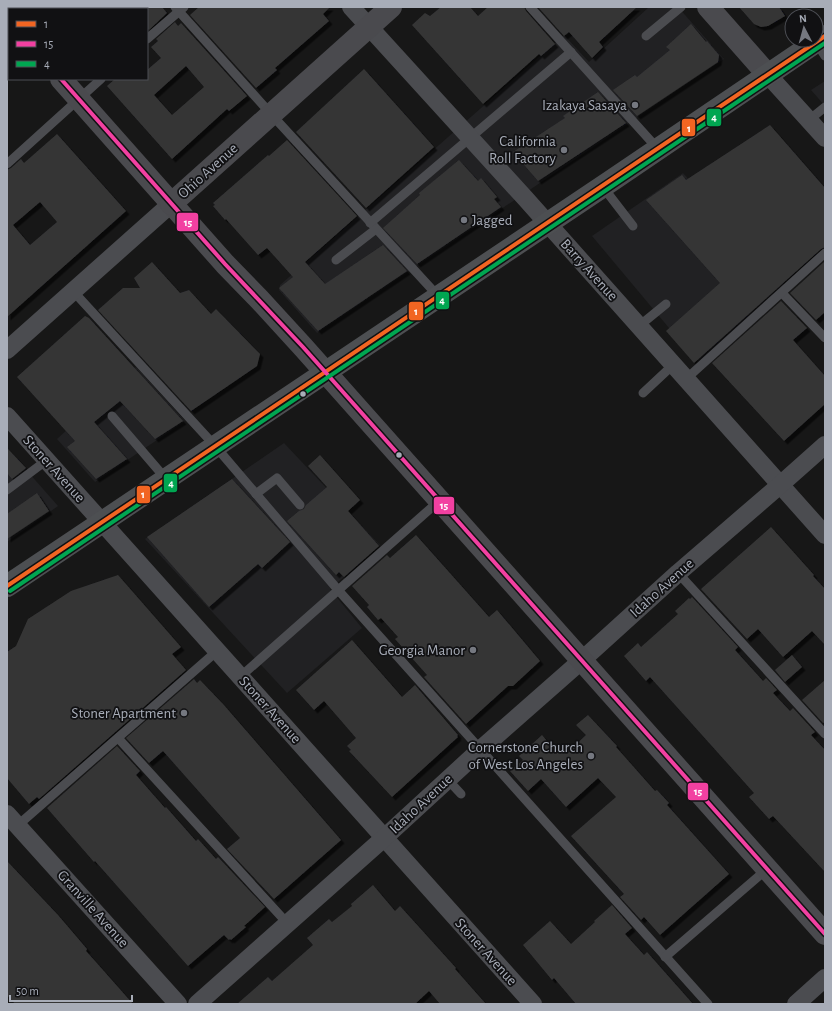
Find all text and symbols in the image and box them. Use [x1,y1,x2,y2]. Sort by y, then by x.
legend [8,8,148,80]
north arrow [784,8,824,48]
text: N [799,13,807,24]
text: 1 [44,18,48,30]
text: 15 [44,38,53,50]
text: 4 [44,58,50,70]
place label: Izakaya Sasaya [542,98,627,113]
marker: Izakaya Sasaya [630,100,640,110]
line badge: 4 [706,108,722,127]
text: 4 [711,112,717,123]
line badge: 1 [681,118,696,137]
text: 1 [687,123,691,134]
place label: California Roll Factory [489,134,557,166]
street label: Ohio Avenue [175,140,241,202]
marker: California Roll Factory [559,145,569,155]
line badge: 15 [176,212,199,232]
place label: Jagged [472,213,513,228]
marker: Jagged [459,215,469,225]
text: 15 [184,217,193,228]
street label: Barry Avenue [558,236,620,304]
line badge: 4 [435,291,450,310]
text: 4 [439,295,445,306]
line badge: 1 [408,301,424,321]
text: 1 [414,306,418,317]
unlabelled marker [298,389,308,399]
street label: Stoner Avenue [20,433,88,506]
unlabelled marker [394,450,404,460]
line badge: 4 [163,473,178,493]
text: 4 [168,478,174,489]
line badge: 1 [136,485,151,504]
text: 1 [141,489,145,500]
line badge: 15 [433,496,455,515]
text: 15 [440,500,449,511]
street label: Idaho Avenue [627,556,697,620]
place label: Georgia Manor [379,643,465,658]
marker: Georgia Manor [468,645,478,655]
street label: Stoner Avenue [236,674,304,747]
place label: Stoner Apartment [71,706,176,721]
marker: Stoner Apartment [179,708,189,718]
place label: Cornerstone Church of West Los Angeles [468,740,583,772]
marker: Cornerstone Church of West Los Angeles [586,751,596,761]
street label: Idaho Avenue [387,771,455,837]
line badge: 15 [687,782,709,801]
text: 15 [694,786,703,797]
street label: Granville Avenue [55,868,131,951]
street label: Stoner Avenue [452,916,520,989]
scale bar [10,977,132,1003]
text: 50 m [16,985,39,997]

